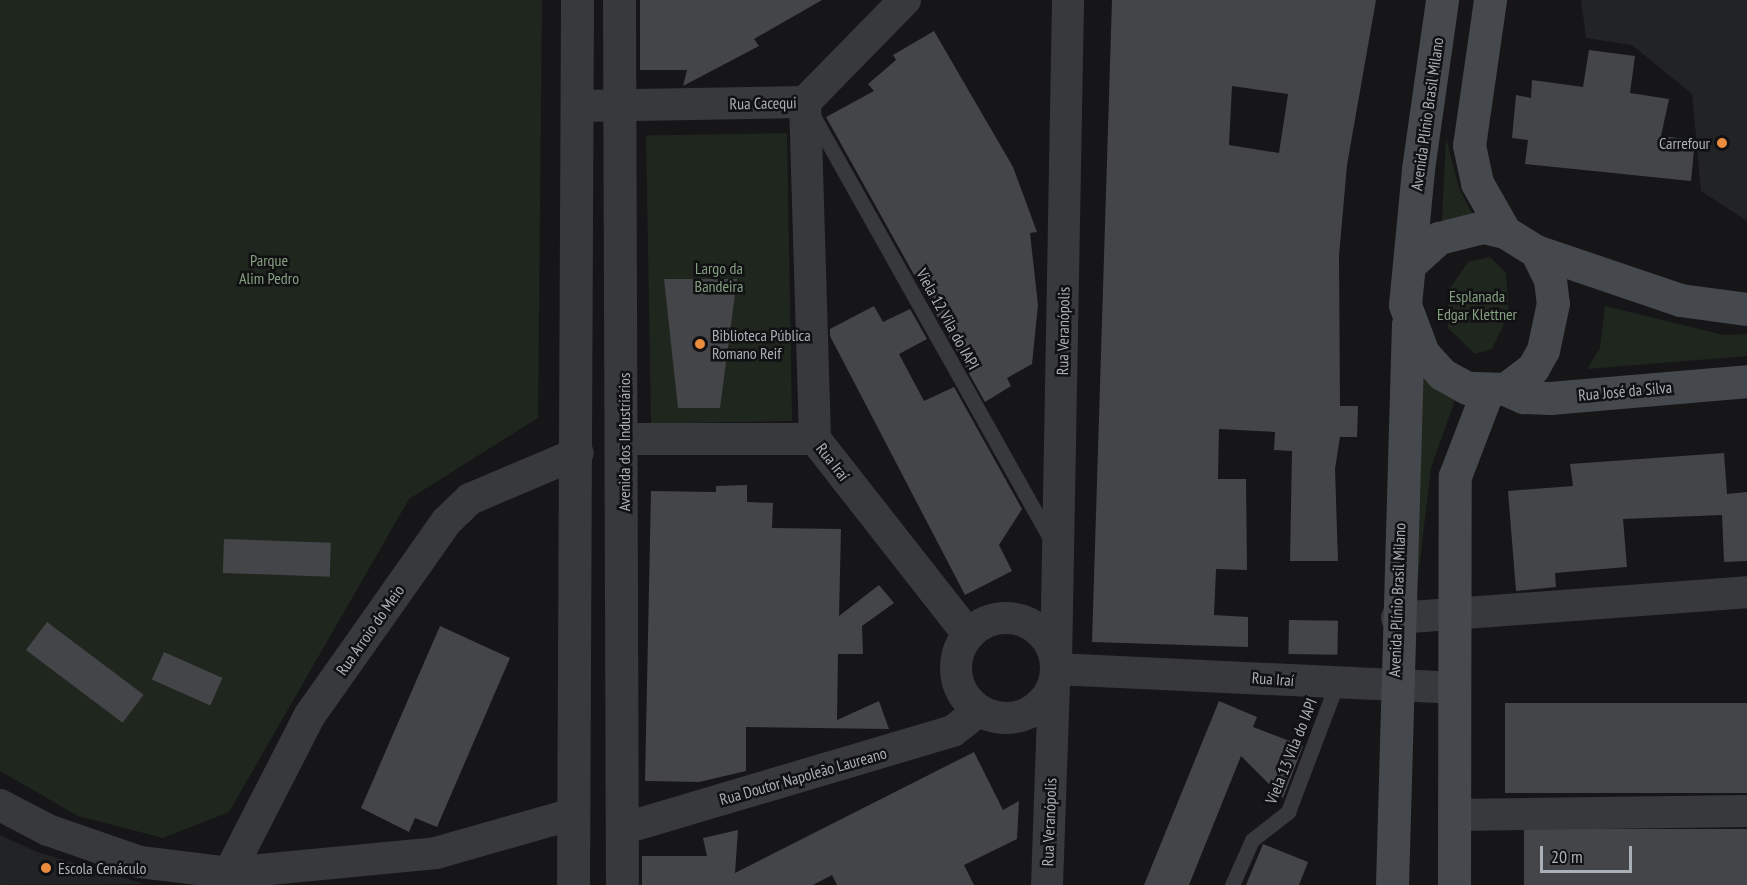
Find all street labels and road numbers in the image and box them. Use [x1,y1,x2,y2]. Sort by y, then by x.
street label: Avenida Plínio Brasil Milano [1407,36,1447,192]
street label: Rua Cacequi [729,93,797,113]
street label: Viela 12 Vila do IAPI [912,265,984,373]
street label: Rua Veranópolis [1053,286,1073,376]
street label: Avenida dos Industriários [614,373,634,511]
street label: Rua José da Silva [1577,377,1673,405]
street label: Rua Iraí [812,439,854,485]
street label: Avenida Plínio Brasil Milano [1385,523,1409,677]
street label: Rua Arroio do Meio [332,581,408,679]
street label: Rua Iraí [1251,668,1295,690]
street label: Viela 13 Vila do IAPI [1261,695,1321,807]
street label: Rua Doutor Napoleão Laureano [717,743,889,809]
street label: Rua Veranópolis [1038,777,1060,867]

